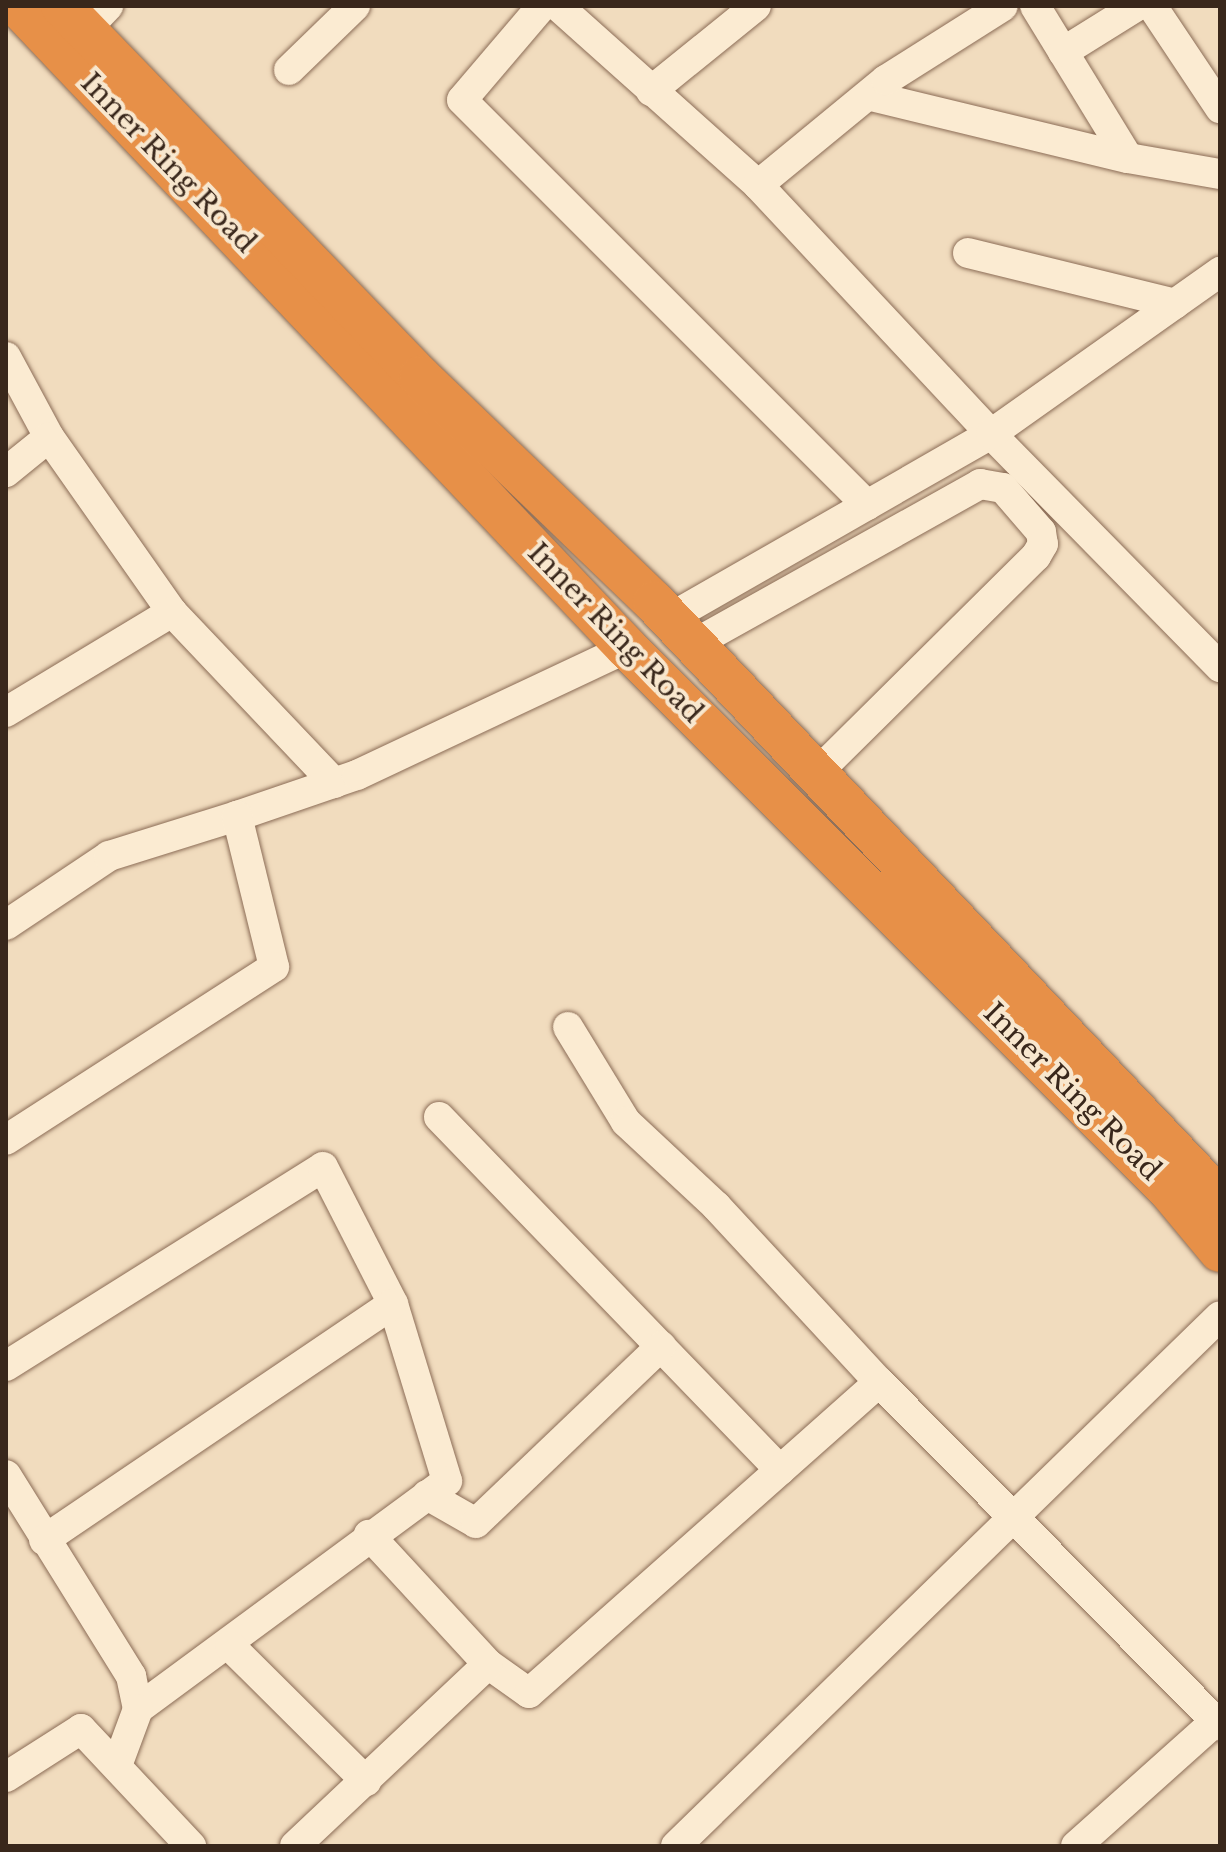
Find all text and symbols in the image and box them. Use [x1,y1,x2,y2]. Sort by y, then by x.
street label: Inner Ring Road [73,66,263,260]
street label: Inner Ring Road [520,536,710,730]
street label: Inner Ring Road [976,996,1168,1188]

